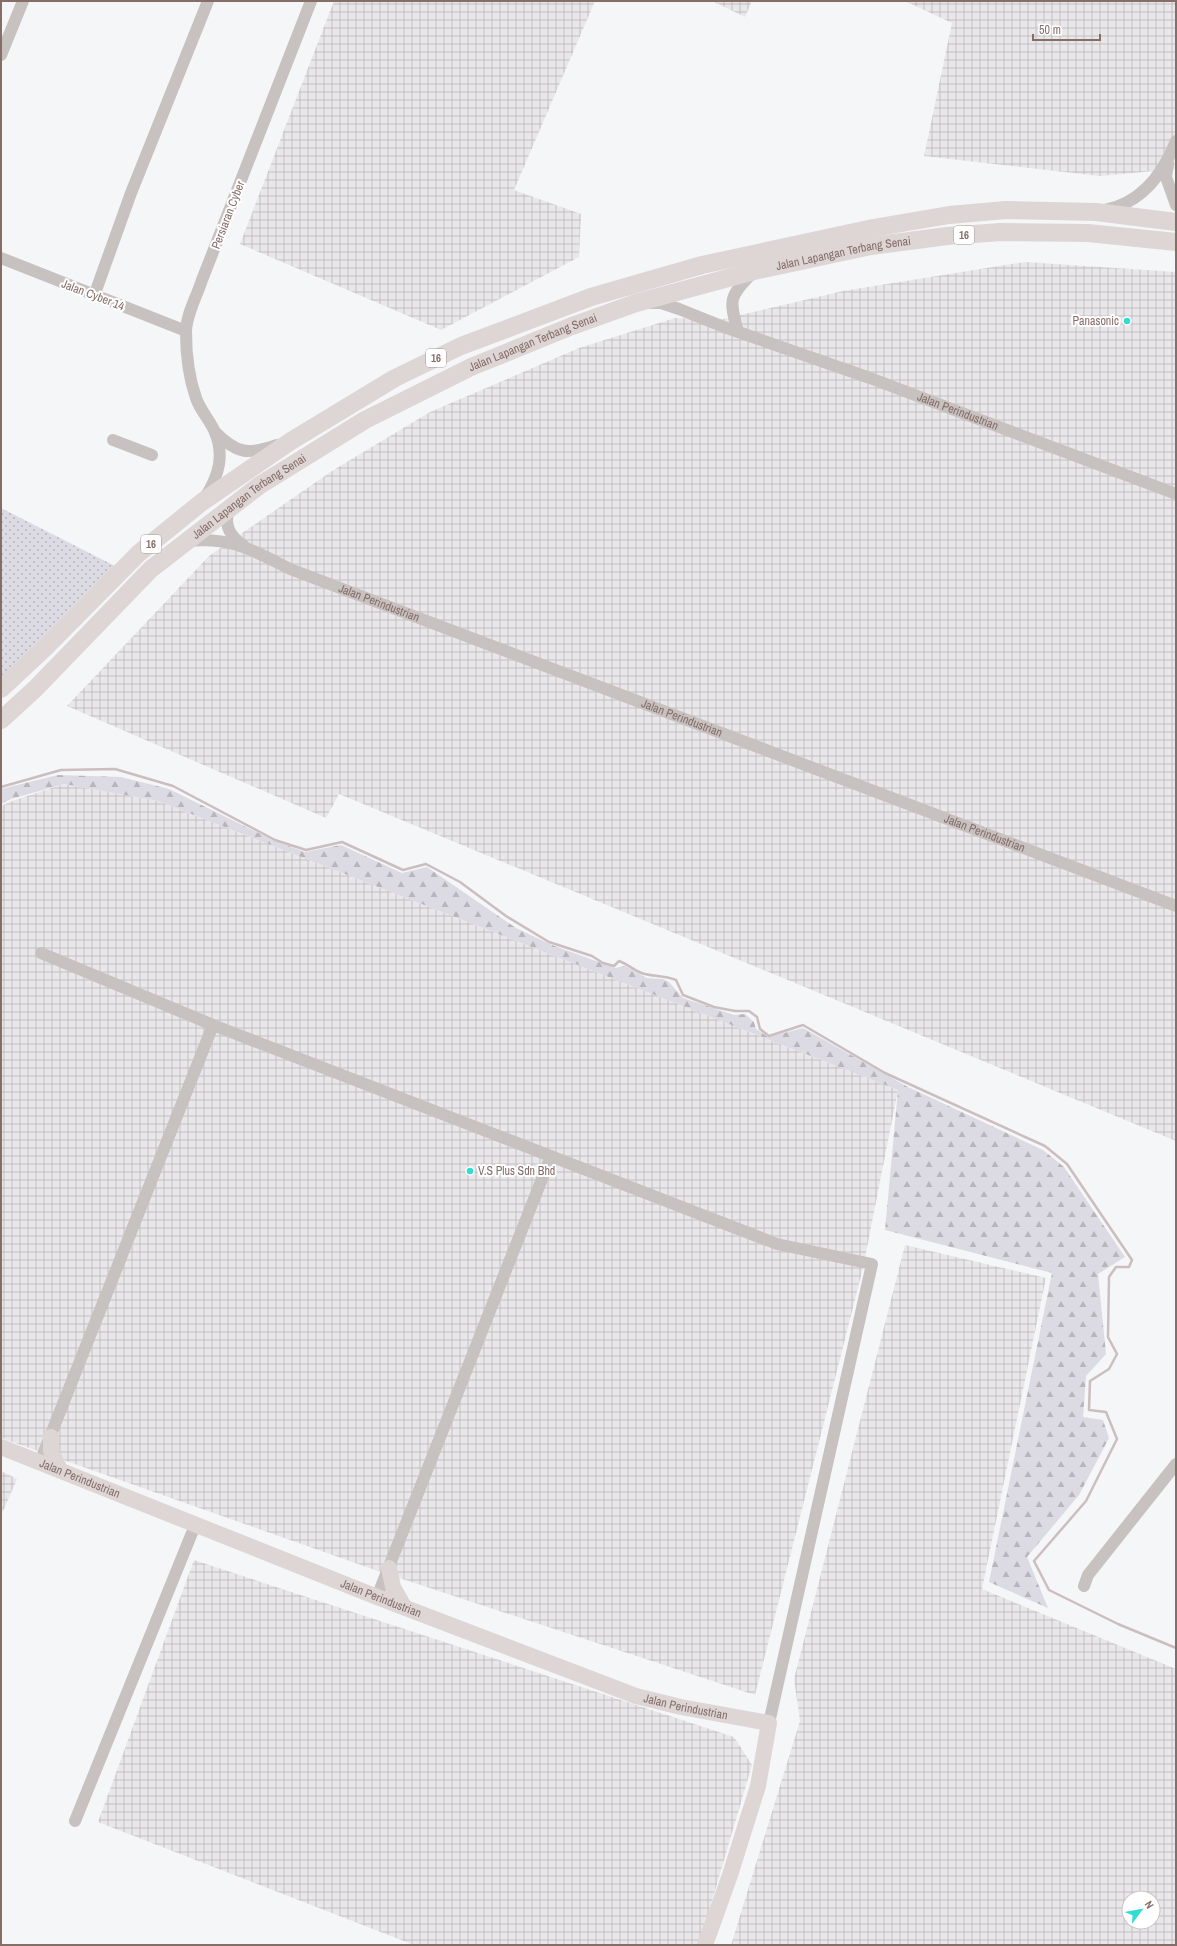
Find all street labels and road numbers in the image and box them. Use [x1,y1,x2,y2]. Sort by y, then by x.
street label: Persiaran Cyber [208,178,249,251]
road number: 16 [954,226,974,244]
street label: Jalan Lapangan Terbang Senai [775,233,912,274]
street label: Jalan Cyber 14 [59,276,127,315]
street label: Jalan Lapangan Terbang Senai [466,310,599,375]
road number: 16 [426,349,446,367]
street label: Jalan Perindustrian [915,389,1001,434]
street label: Jalan Lapangan Terbang Senai [189,450,309,543]
road number: 16 [141,535,161,553]
street label: Jalan Perindustrian [336,580,422,626]
street label: Jalan Perindustrian [639,695,725,741]
street label: Jalan Perindustrian [942,811,1028,856]
street label: Jalan Perindustrian [37,1455,123,1502]
street label: Jalan Perindustrian [338,1575,424,1621]
street label: Jalan Perindustrian [642,1690,729,1723]

